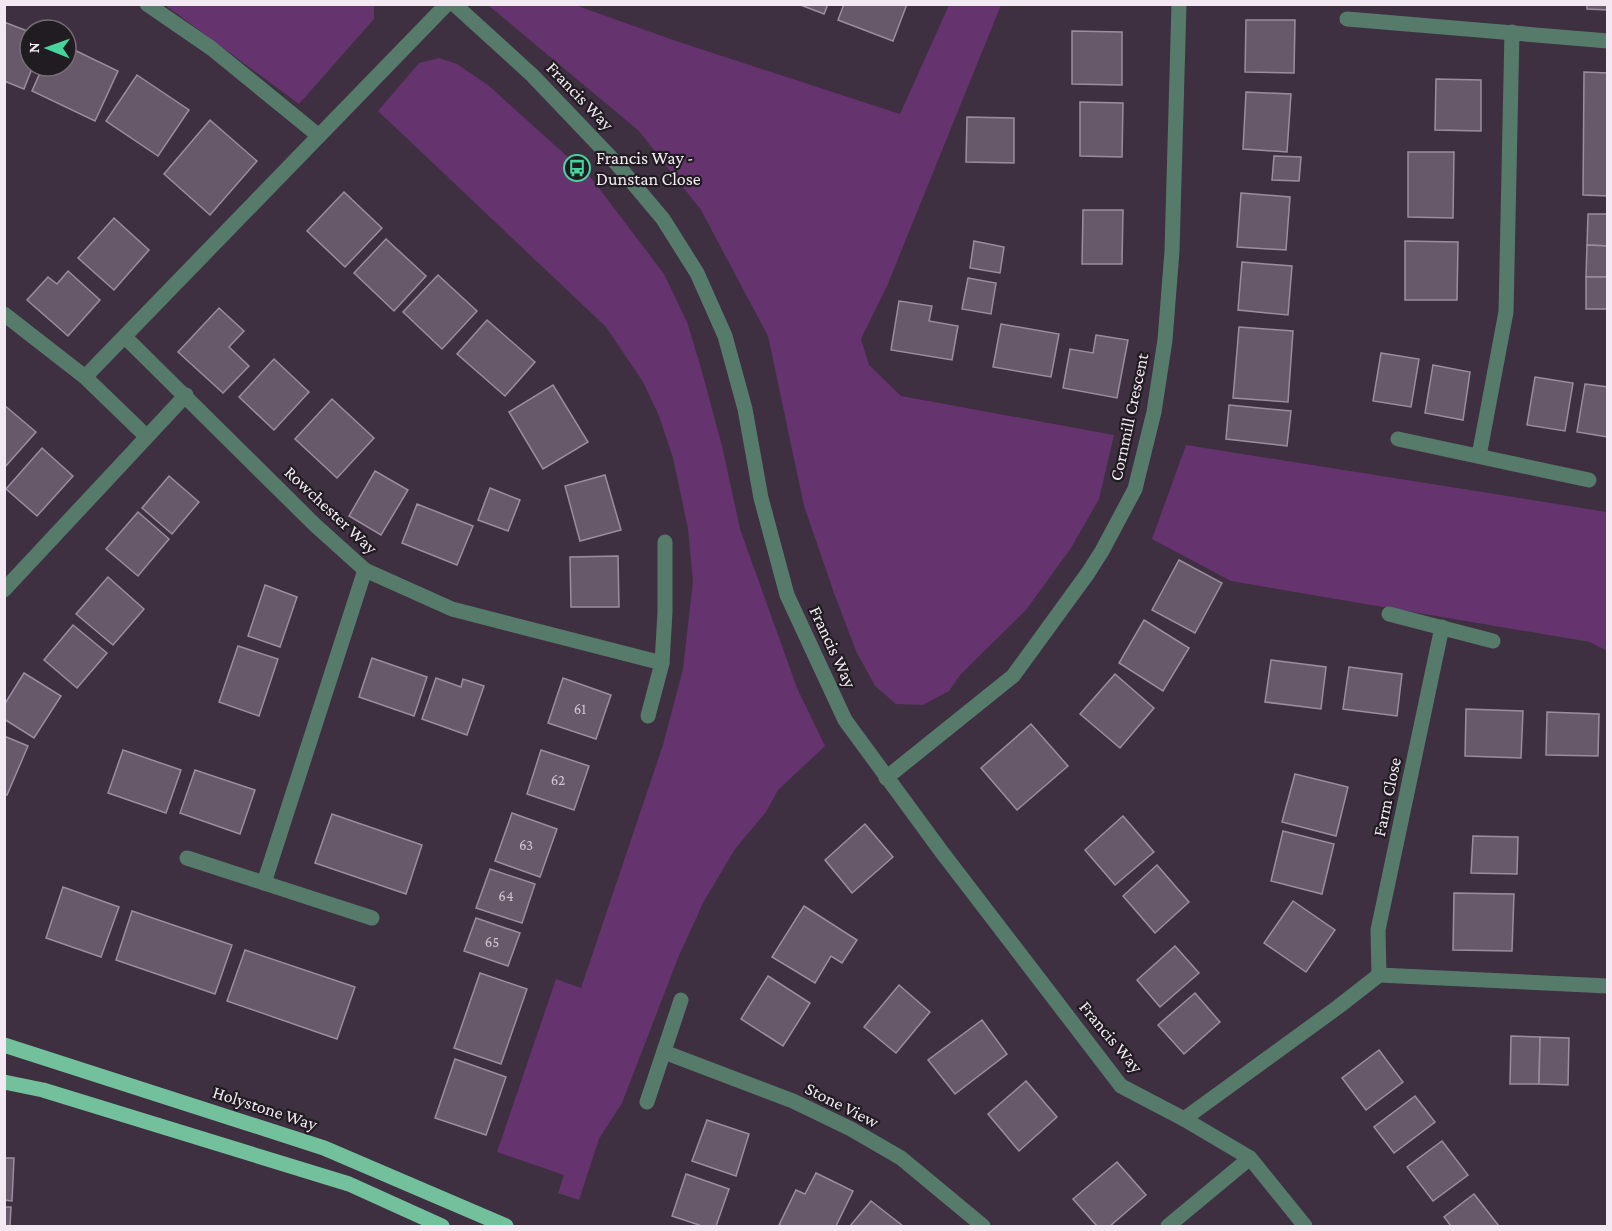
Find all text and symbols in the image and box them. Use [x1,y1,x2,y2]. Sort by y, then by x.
north arrow [18,18,78,78]
text: N [25,42,42,53]
street label: Francis Way [542,58,618,135]
place label: Francis Way - Dunstan Close [596,148,701,189]
bus stop icon: Francis Way - Dunstan Close [562,153,592,183]
street label: Cornmill Crescent [1106,350,1153,483]
street label: Rowchester Way [280,462,382,559]
street label: Francis Way [805,603,861,692]
house number: 61 [574,701,586,717]
street label: Farm Close [1369,756,1405,838]
house number: 62 [551,772,565,788]
house number: 63 [519,837,533,853]
house number: 64 [498,888,514,904]
house number: 65 [485,934,499,950]
street label: Francis Way [1075,997,1147,1078]
street label: Stone View [802,1078,883,1132]
street label: Holystone Way [210,1082,320,1135]

